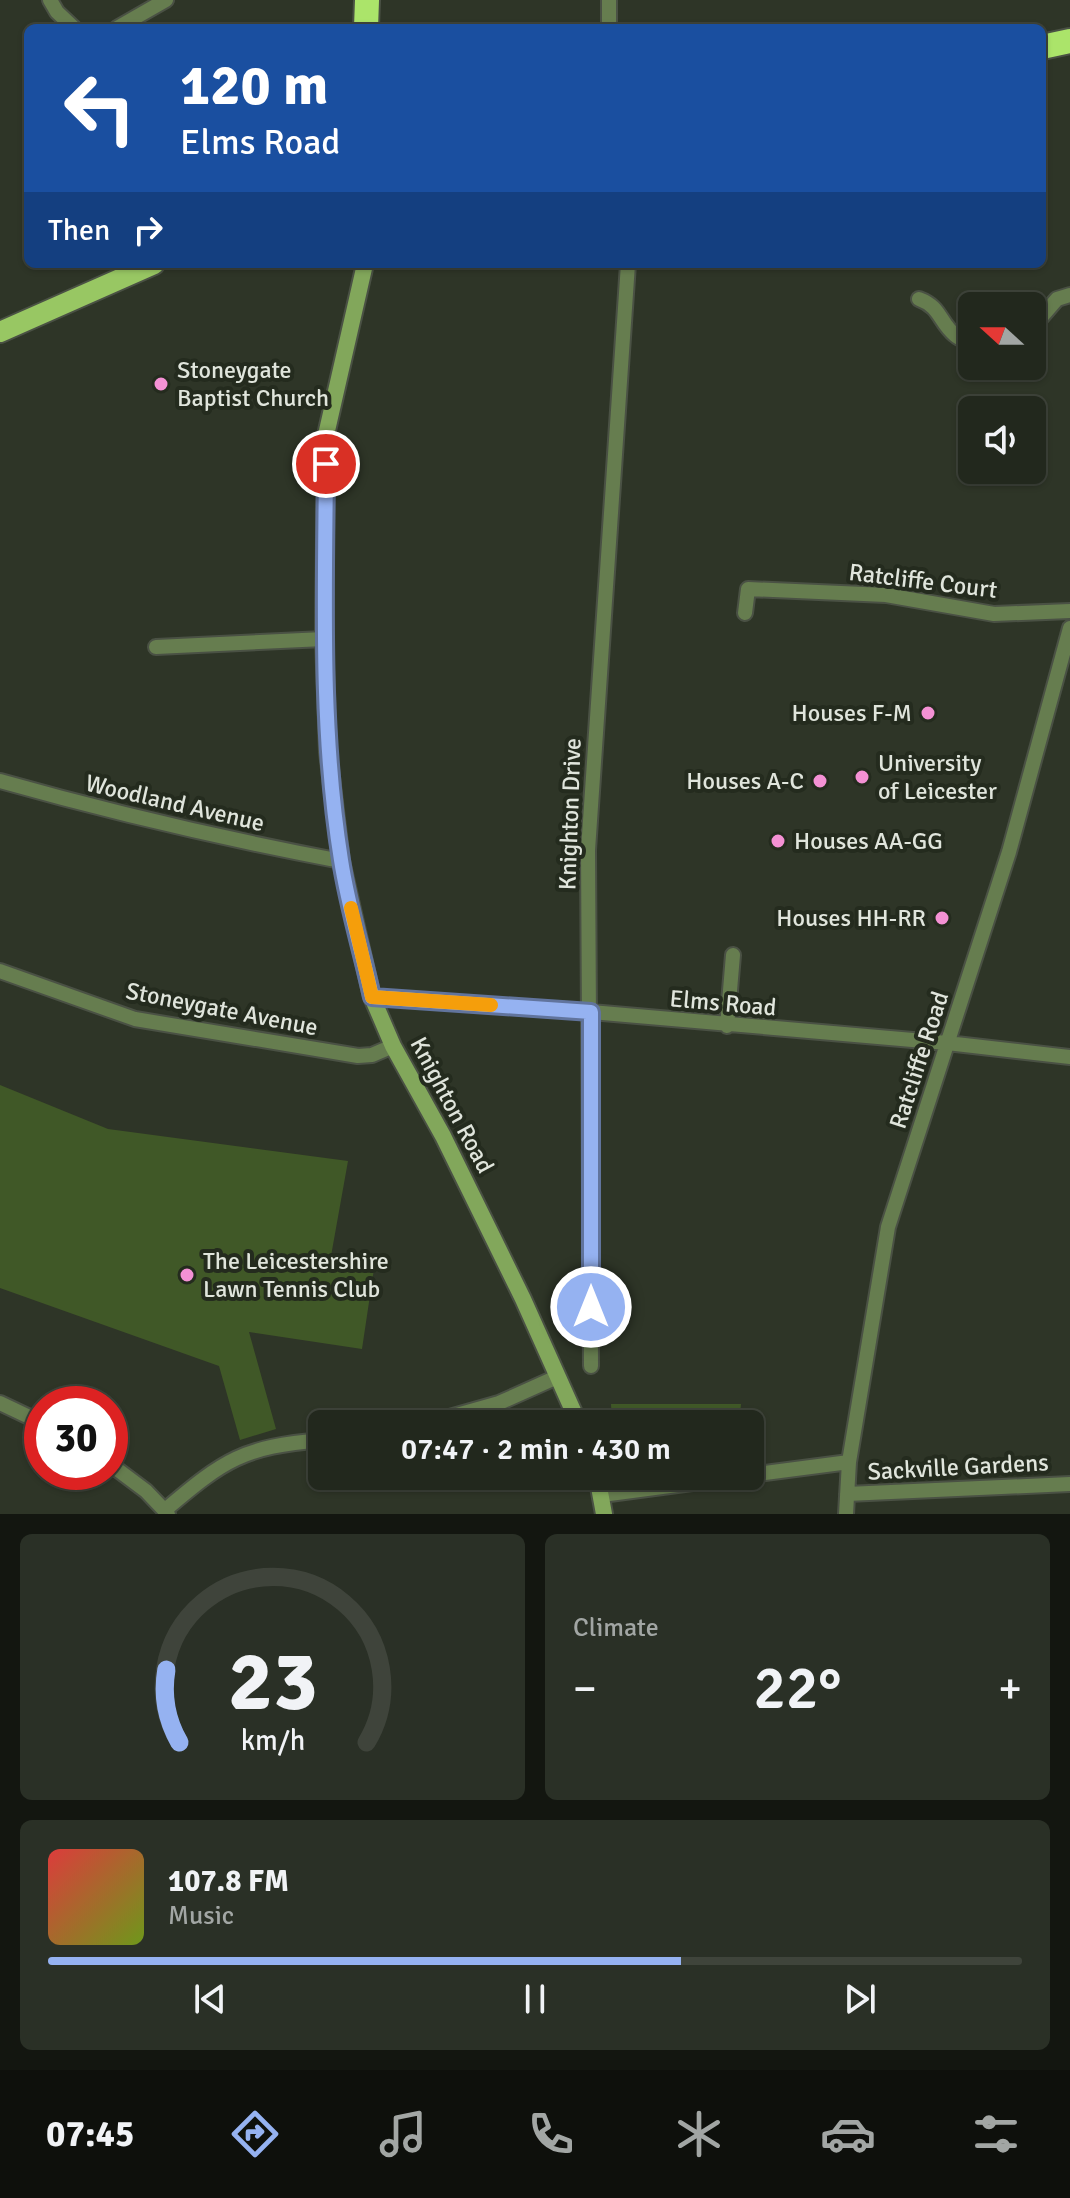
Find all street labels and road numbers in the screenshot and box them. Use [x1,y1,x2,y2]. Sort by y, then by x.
street label: Ratcliffe Court [847,557,999,605]
street label: Knighton Drive [552,737,588,891]
street label: Woodland Avenue [83,768,267,838]
street label: Stoneygate Avenue [123,976,321,1042]
street label: Elms Road [668,983,778,1023]
street label: Ratcliffe Road [883,987,955,1133]
street label: Knighton Road [404,1032,500,1178]
street label: Sackville Gardens [867,1447,1049,1487]

